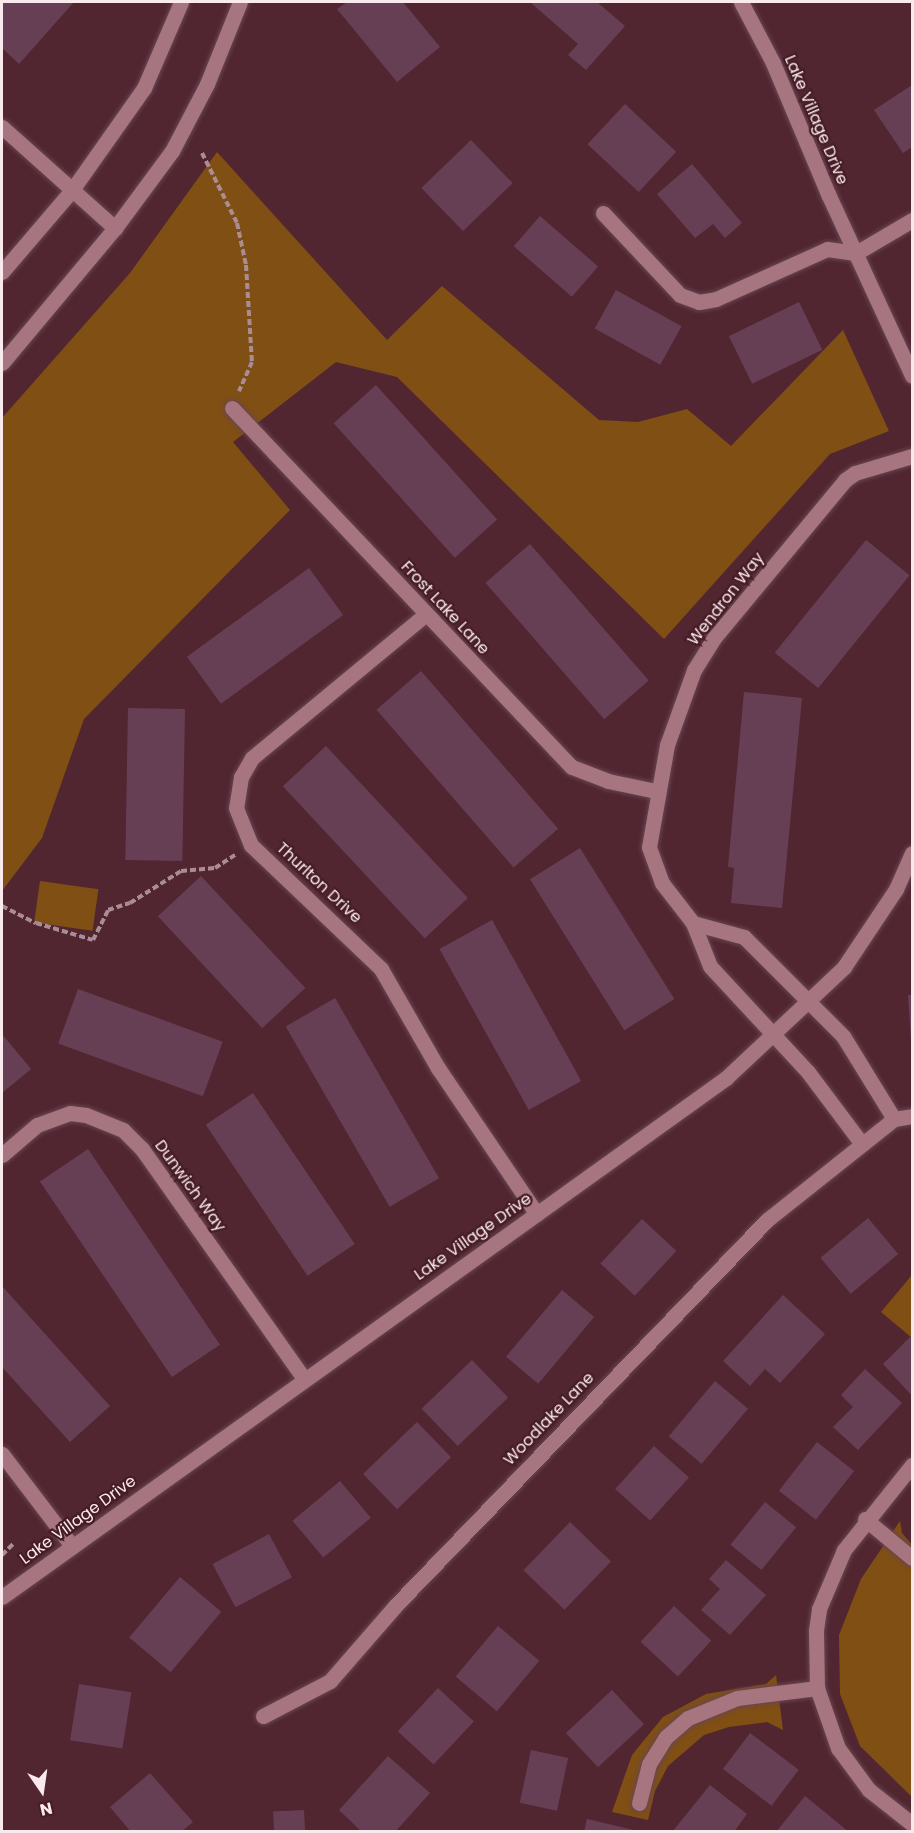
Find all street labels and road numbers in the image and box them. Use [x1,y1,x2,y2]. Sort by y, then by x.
street label: Lake Village Drive [780,52,852,188]
street label: Wendron Way [684,549,768,649]
street label: Frost Lake Lane [397,557,493,659]
street label: Thurlton Drive [272,839,366,927]
street label: Dunwich Way [150,1136,230,1236]
street label: Lake Village Drive [411,1189,535,1285]
street label: Woodlake Lane [500,1368,598,1470]
street label: Lake Village Drive [16,1471,140,1569]

